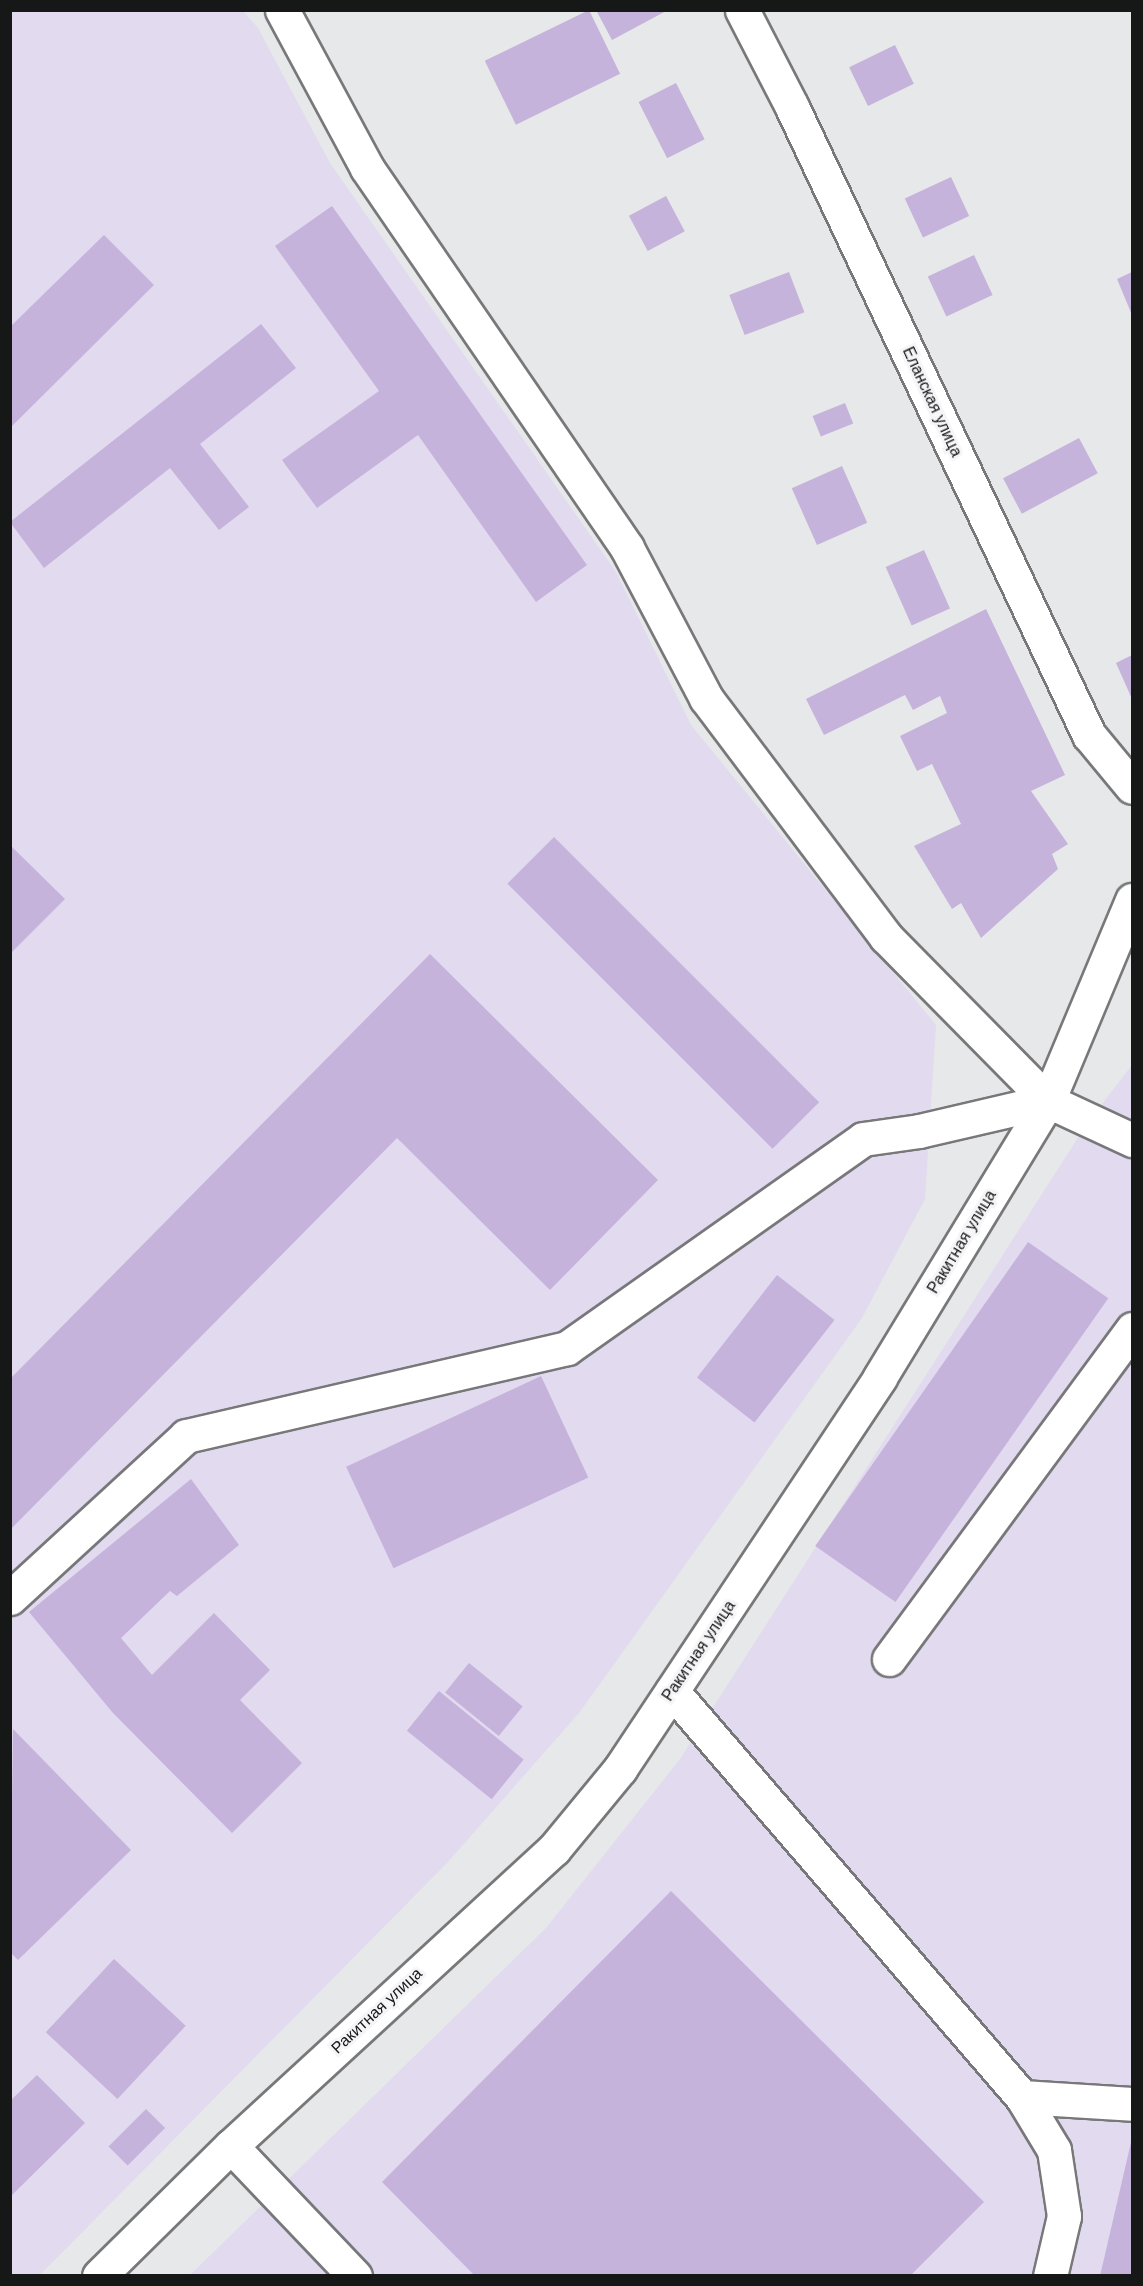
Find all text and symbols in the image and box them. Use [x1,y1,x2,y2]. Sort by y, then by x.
street label: Еланская улица [898,344,966,460]
street label: Ракитная улица [924,1187,1000,1297]
street label: Ракитная улица [658,1597,740,1705]
street label: Ракитная улица [328,1964,426,2058]

